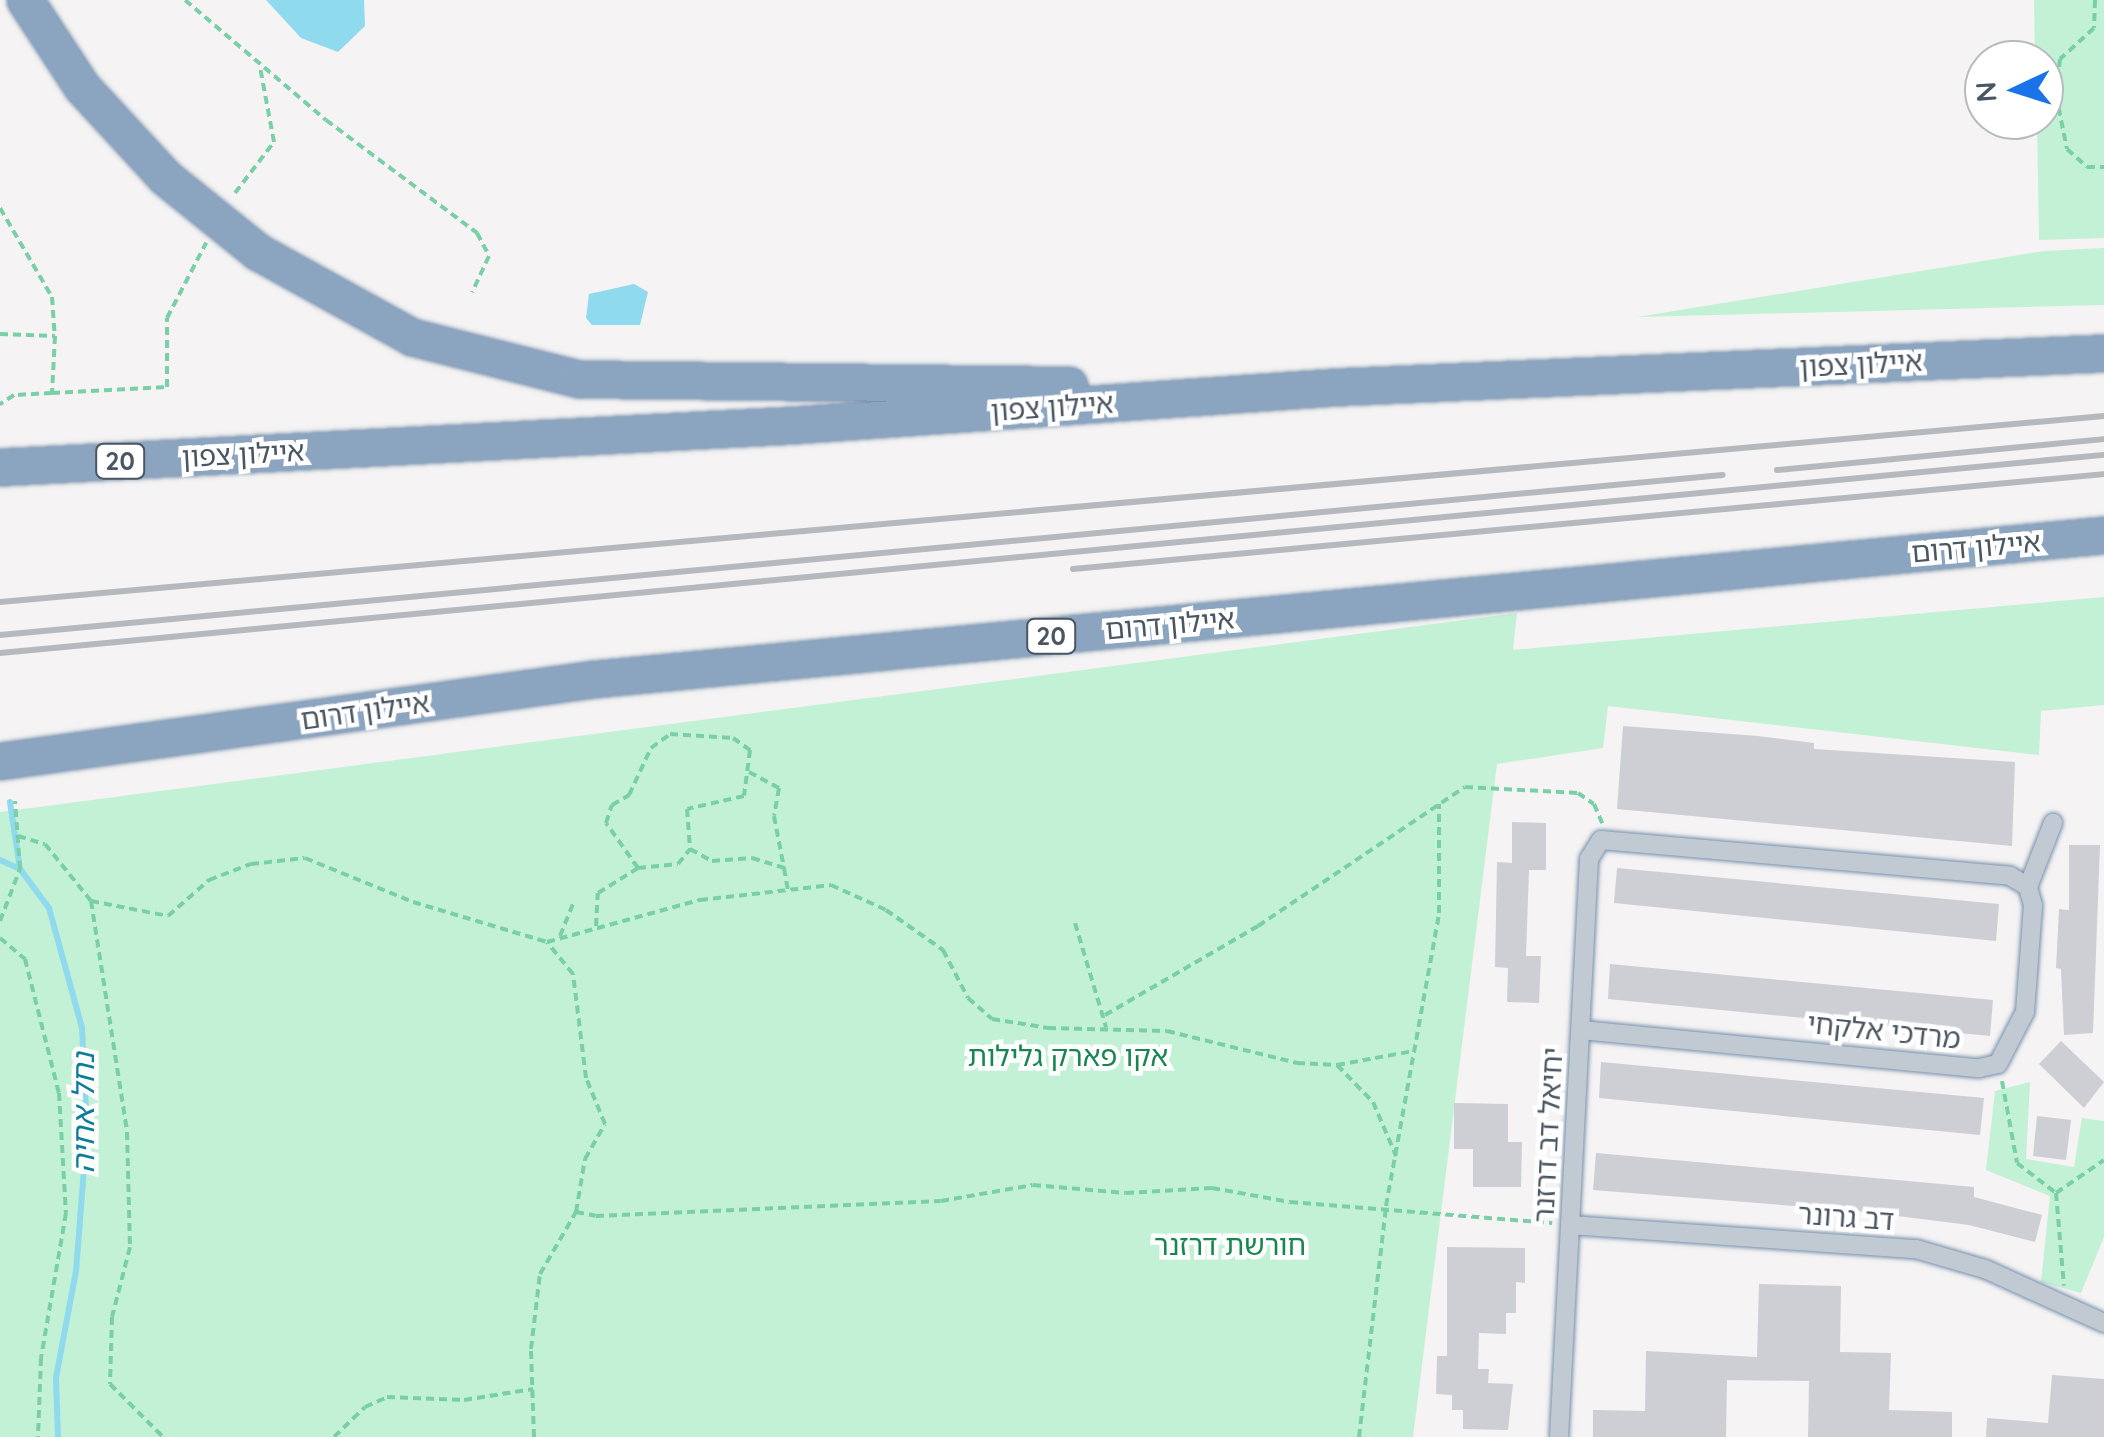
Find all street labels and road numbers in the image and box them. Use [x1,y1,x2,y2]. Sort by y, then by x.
street label: איילון צפון [1799,344,1923,384]
street label: איילון צפון [990,386,1114,428]
street label: איילון צפון [181,434,305,474]
road number: 20 [95,441,145,481]
street label: איילון דרום [1910,525,2042,569]
street label: איילון דרום [1104,602,1236,646]
road number: 20 [1026,616,1076,656]
street label: איילון דרום [298,685,432,737]
street label: מרדכי אלקחי [1806,1006,1962,1056]
street label: יחיאל דב דרזנר [1527,1046,1569,1224]
street label: דב גרונר [1797,1197,1895,1237]

